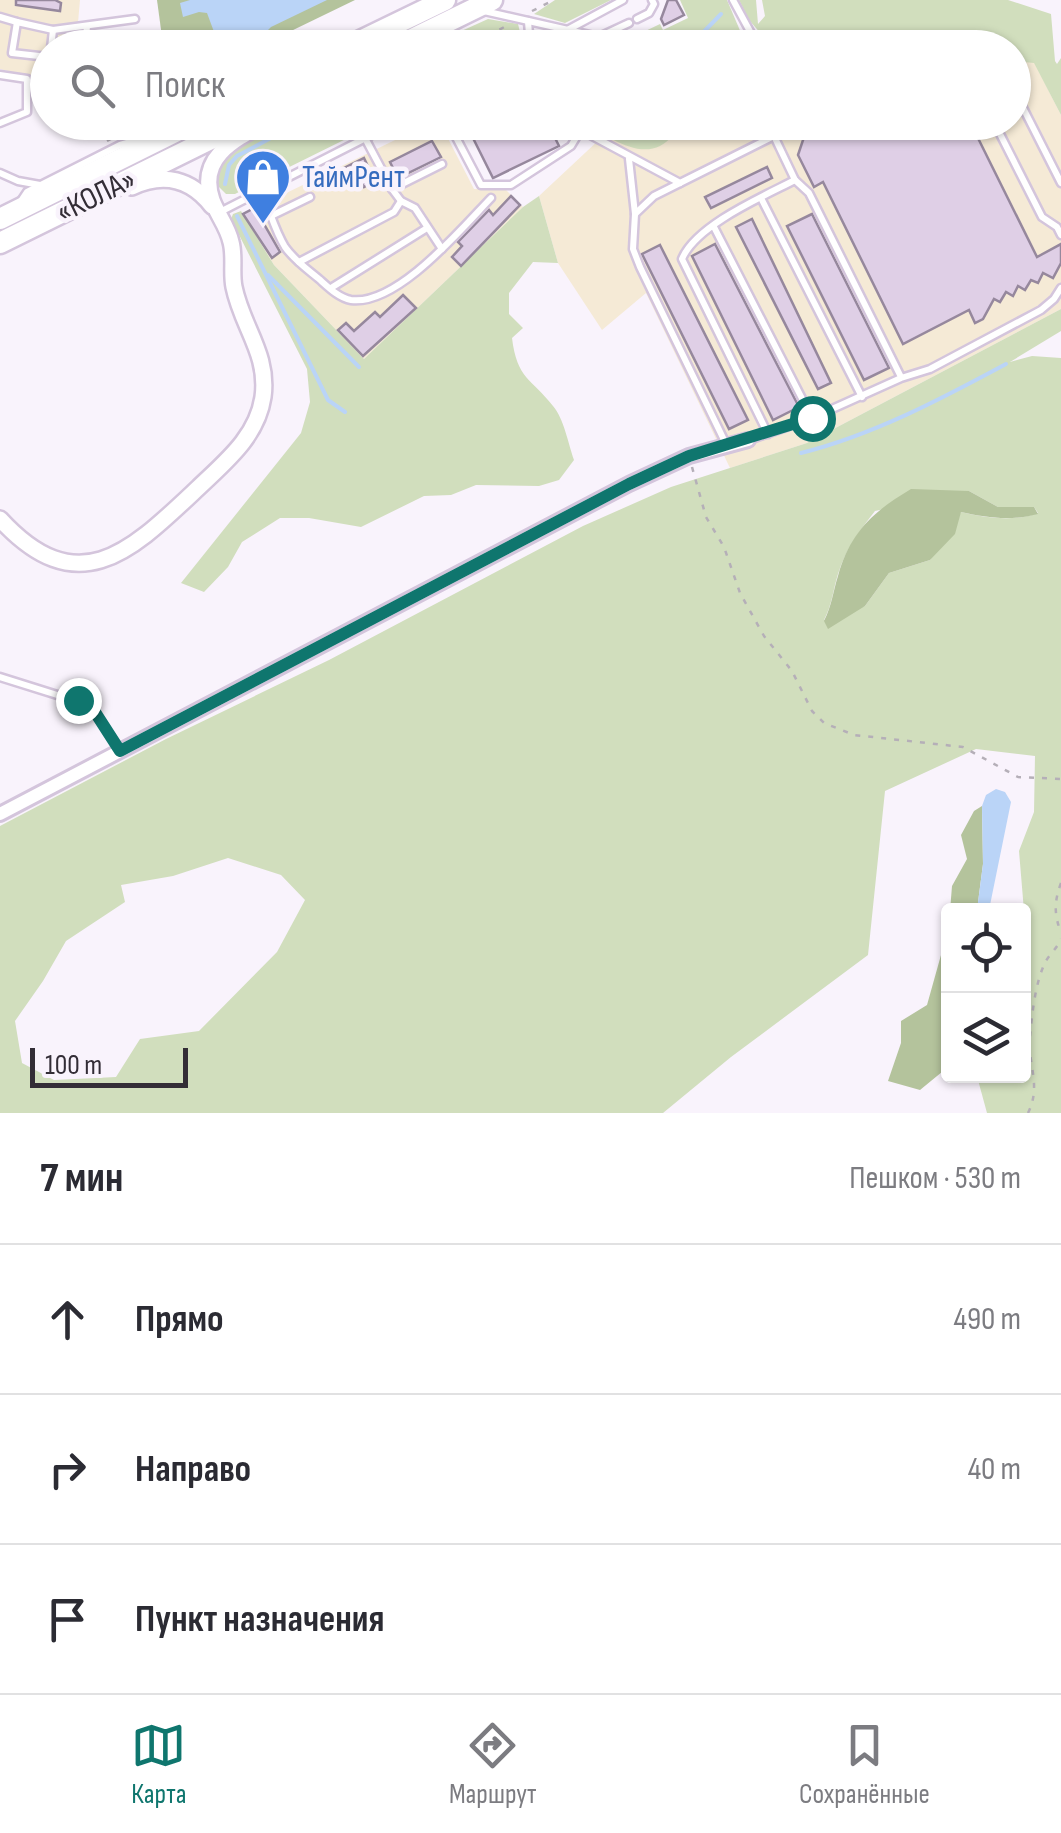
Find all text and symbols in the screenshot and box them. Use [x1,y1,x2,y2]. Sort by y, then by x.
search box [30,30,1031,140]
icon: search [65,58,120,113]
text: Поиск [145,63,225,108]
shop icon: ТаймРент [233,147,293,226]
place label: ТаймРент [302,158,405,197]
street label: «КОЛА» [50,160,142,232]
route start [790,396,836,442]
route end [56,678,102,724]
map controls [941,903,1031,1083]
button: locate [941,903,1031,993]
button: layers [941,993,1031,1083]
scale bar [30,1043,188,1088]
text: 100 m [45,1049,102,1082]
text: 7 мин [40,1153,123,1204]
text: Пешком · 530 m [849,1159,1021,1198]
icon: ahead [40,1292,95,1347]
text: Прямо [135,1297,224,1342]
text: 490 m [953,1300,1021,1339]
icon: right [40,1442,95,1497]
text: Направо [135,1447,251,1492]
text: 40 m [968,1450,1021,1489]
icon: arrive [40,1592,95,1647]
text: Пункт назначения [135,1597,384,1642]
tab: Карта [131,1718,186,1811]
tab: Маршрут [449,1718,537,1811]
tab: Сохранённые [799,1718,930,1811]

